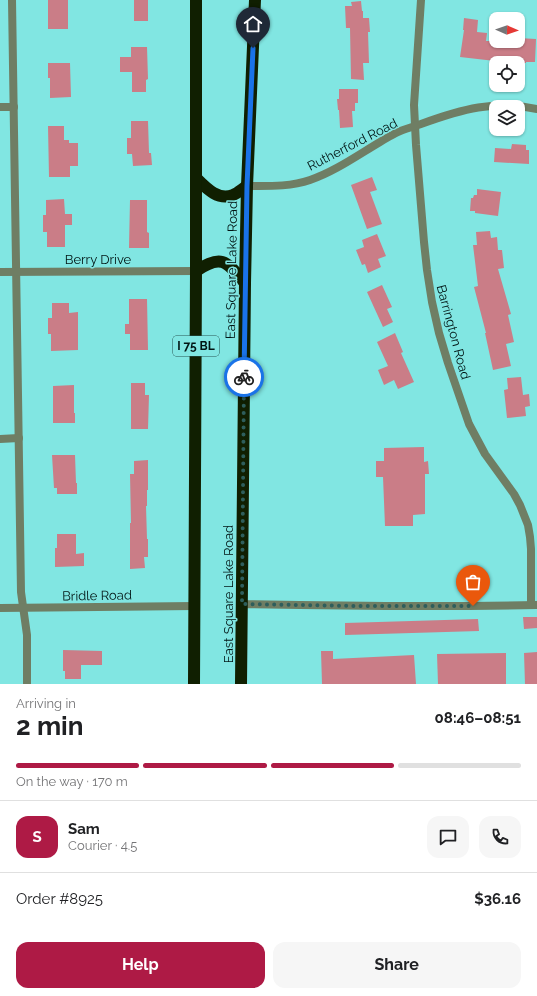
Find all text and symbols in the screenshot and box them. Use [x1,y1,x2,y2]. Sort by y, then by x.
pin [236,7.0,270,48]
north arrow [489,12,525,48]
map controls [489,12,525,136]
icon: home [242,13,264,35]
button: locate [489,56,525,92]
button: layers [489,100,525,136]
street label: Rutherford Road [305,115,400,174]
street label: East Square Lake Road [223,201,240,339]
street label: Berry Drive [65,252,132,267]
street label: Barrington Road [434,283,473,381]
road number: I 75 BL [173,336,219,356]
courier [224,357,264,397]
icon: bike [233,366,255,388]
street label: East Square Lake Road [221,525,236,663]
pin [456,565,490,606]
icon: bag [462,571,484,593]
street label: Bridle Road [62,587,132,604]
text: Arriving in [16,696,76,711]
text: 08:46–08:51 [435,709,521,727]
text: 2 min [16,711,83,741]
text: On the way · 170 m [16,774,128,789]
button: chat [427,816,469,858]
button: phone [479,816,521,858]
text: Sam [68,820,100,838]
text: S [32,828,42,846]
text: Courier · 4.5 [68,838,137,853]
text: Order #8925 [16,890,103,908]
text: $36.16 [474,890,521,908]
button: Help [16,942,265,988]
button: Share [273,942,521,988]

